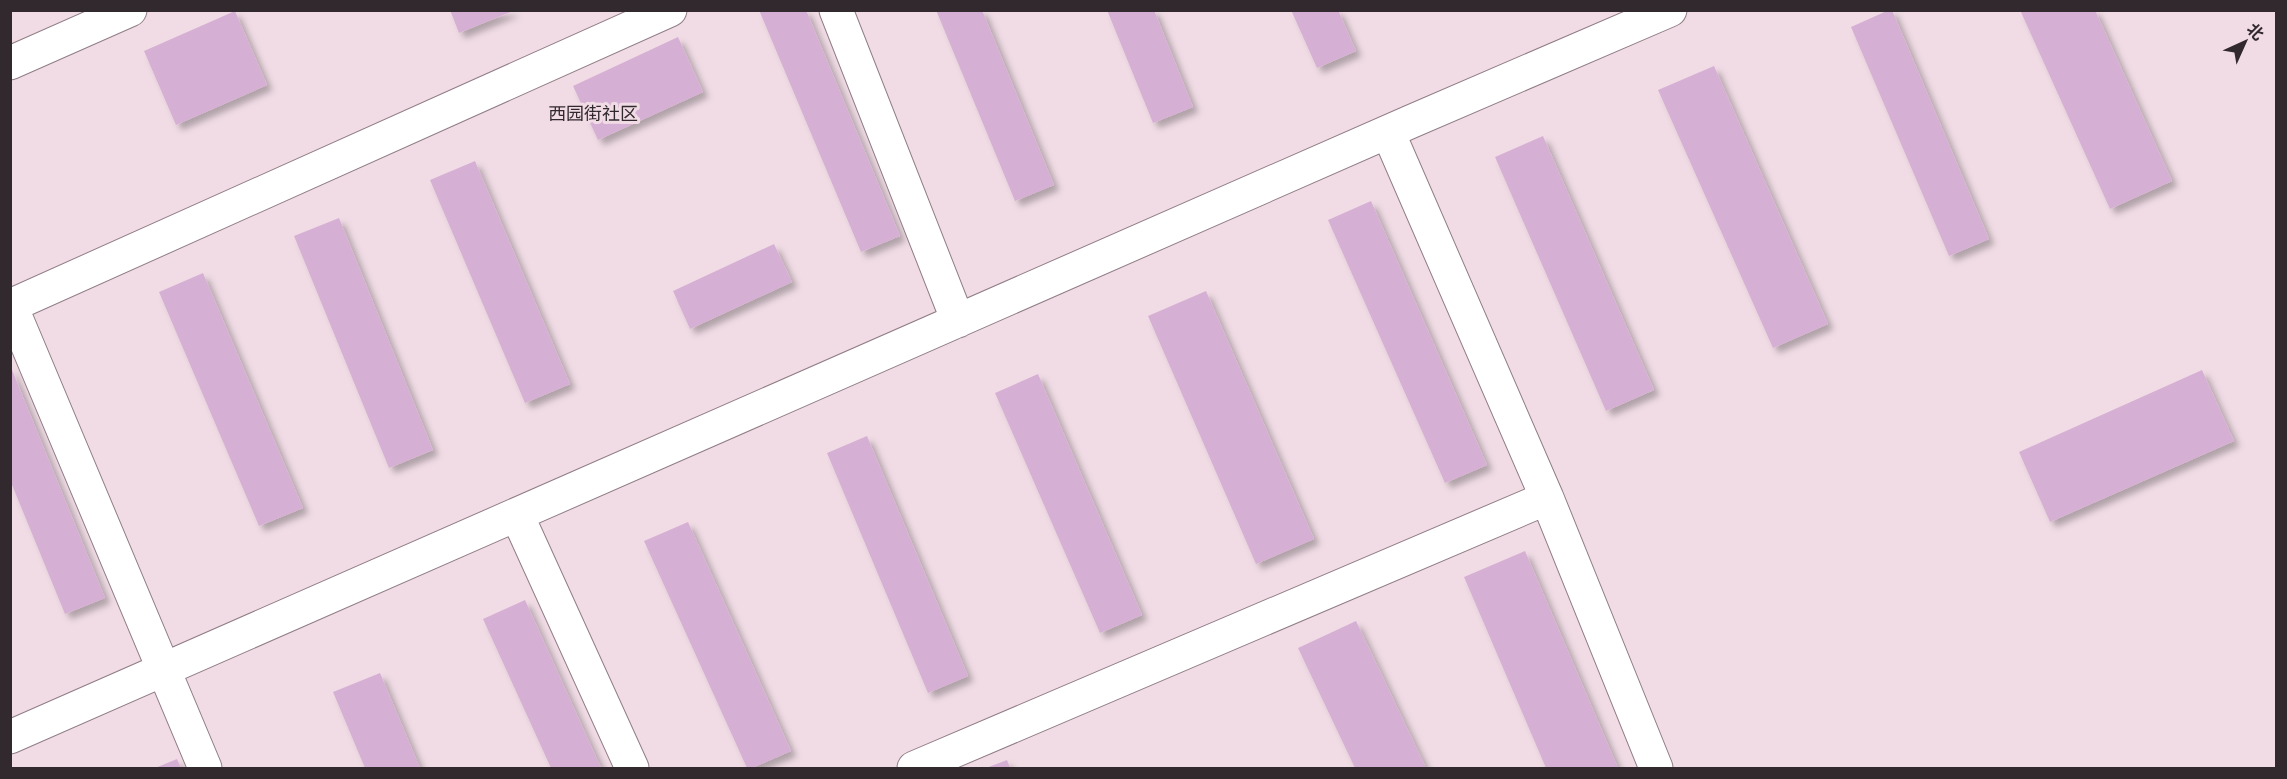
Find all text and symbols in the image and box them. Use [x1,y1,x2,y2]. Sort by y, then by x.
north arrow [2215,12,2275,72]
text: 北 [2241,20,2267,46]
district label: 西园街社区 [548,104,638,127]

